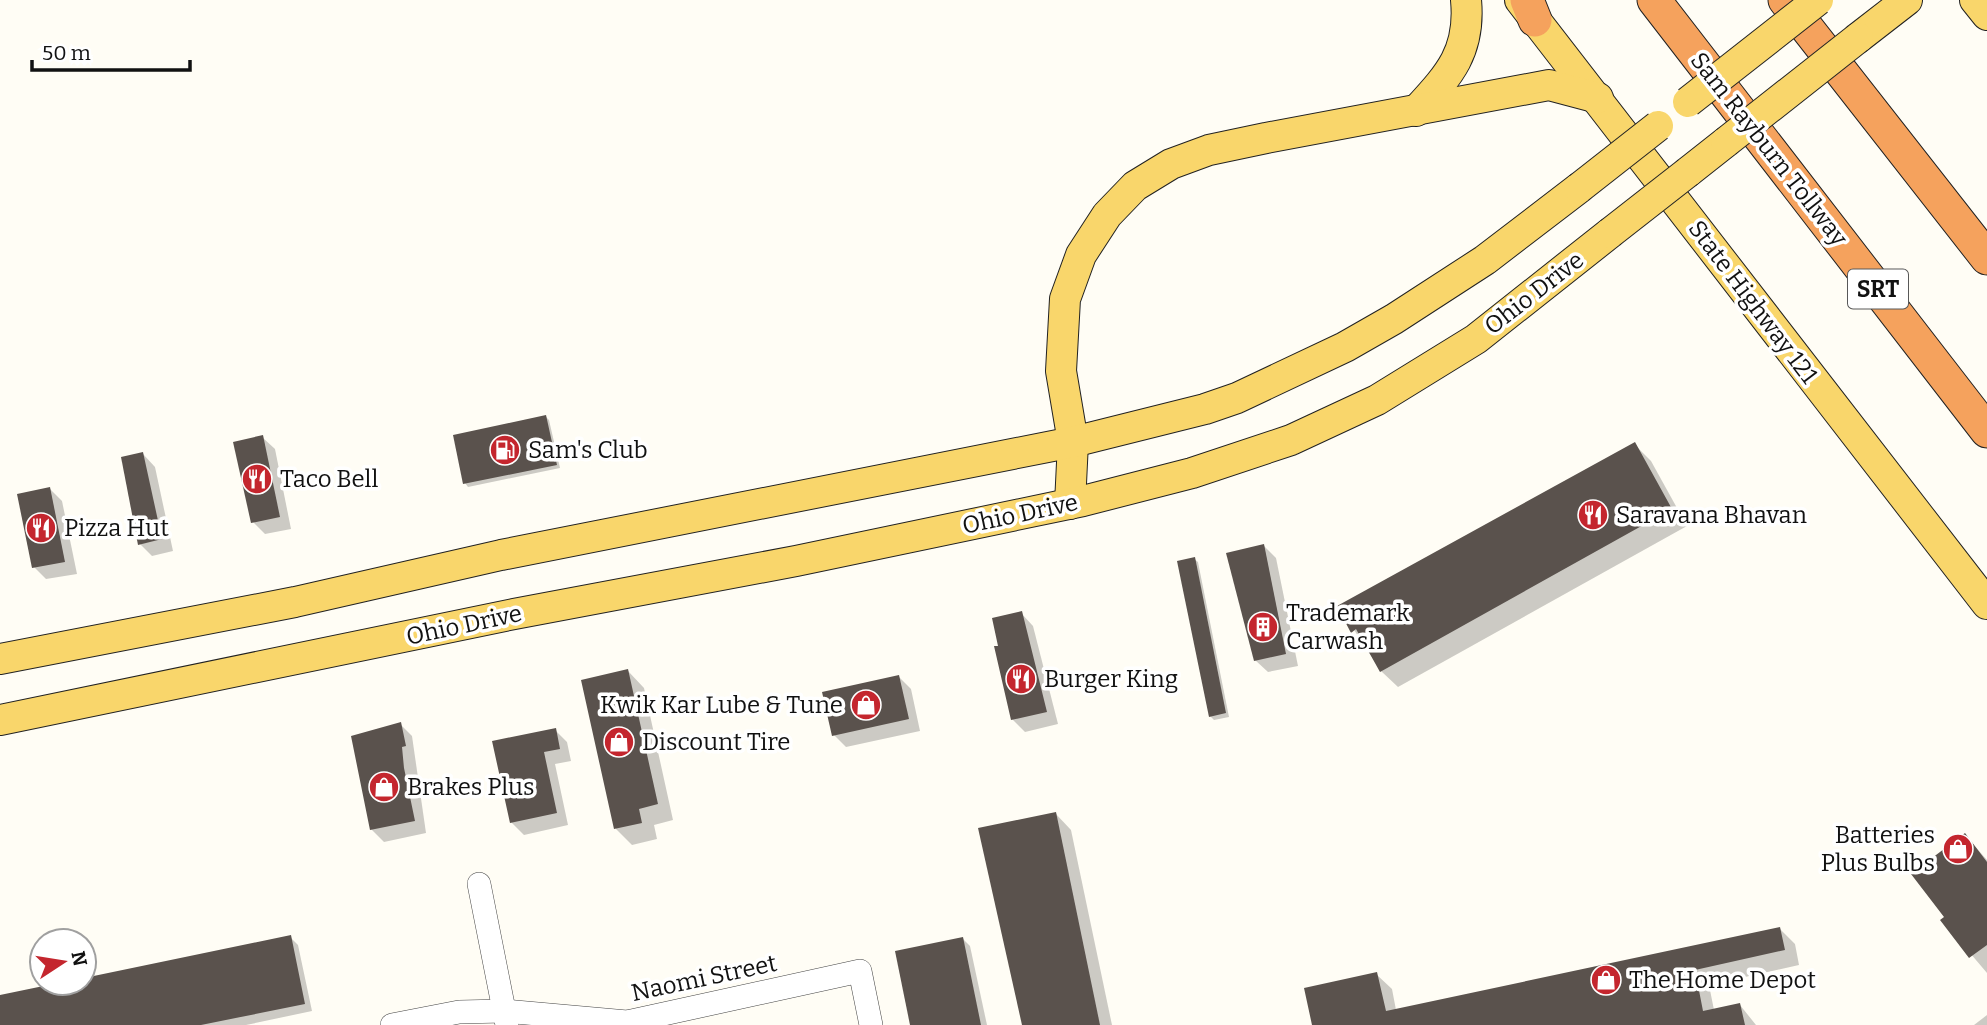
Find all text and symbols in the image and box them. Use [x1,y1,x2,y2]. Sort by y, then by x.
scale bar [32,28,189,72]
text: 50 m [42,40,91,66]
street label: Sam Rayburn Tollway [1685,47,1853,252]
street label: State Highway 121 [1683,215,1824,389]
street label: Ohio Drive [1479,246,1589,340]
road number: SRT [1848,270,1908,308]
fuel station icon: Sam's Club [488,433,522,467]
place label: Sam's Club [528,436,648,464]
restaurant icon: Taco Bell [240,462,274,496]
place label: Taco Bell [280,465,379,493]
street label: Ohio Drive [960,488,1080,540]
restaurant icon: Saravana Bhavan [1576,498,1610,532]
place label: Saravana Bhavan [1616,501,1807,529]
restaurant icon: Pizza Hut [24,511,58,545]
place label: Pizza Hut [64,514,169,542]
street label: Ohio Drive [404,599,524,651]
place label: Trademark Carwash [1286,599,1410,655]
building icon: Trademark Carwash [1246,610,1280,644]
restaurant icon: Burger King [1004,662,1038,696]
place label: Burger King [1044,665,1178,693]
shop icon: Kwik Kar Lube & Tune [849,688,883,722]
place label: Kwik Kar Lube & Tune [600,691,843,719]
shop icon: Discount Tire [602,725,636,759]
place label: Discount Tire [642,728,791,756]
shop icon: Brakes Plus [367,770,401,804]
place label: Brakes Plus [407,773,534,801]
place label: Batteries Plus Bulbs [1821,821,1935,877]
shop icon: Batteries Plus Bulbs [1941,832,1975,866]
north arrow [28,927,98,997]
text: N [66,949,92,968]
street label: Naomi Street [629,949,780,1007]
shop icon: The Home Depot [1589,963,1623,997]
place label: The Home Depot [1629,966,1816,994]

